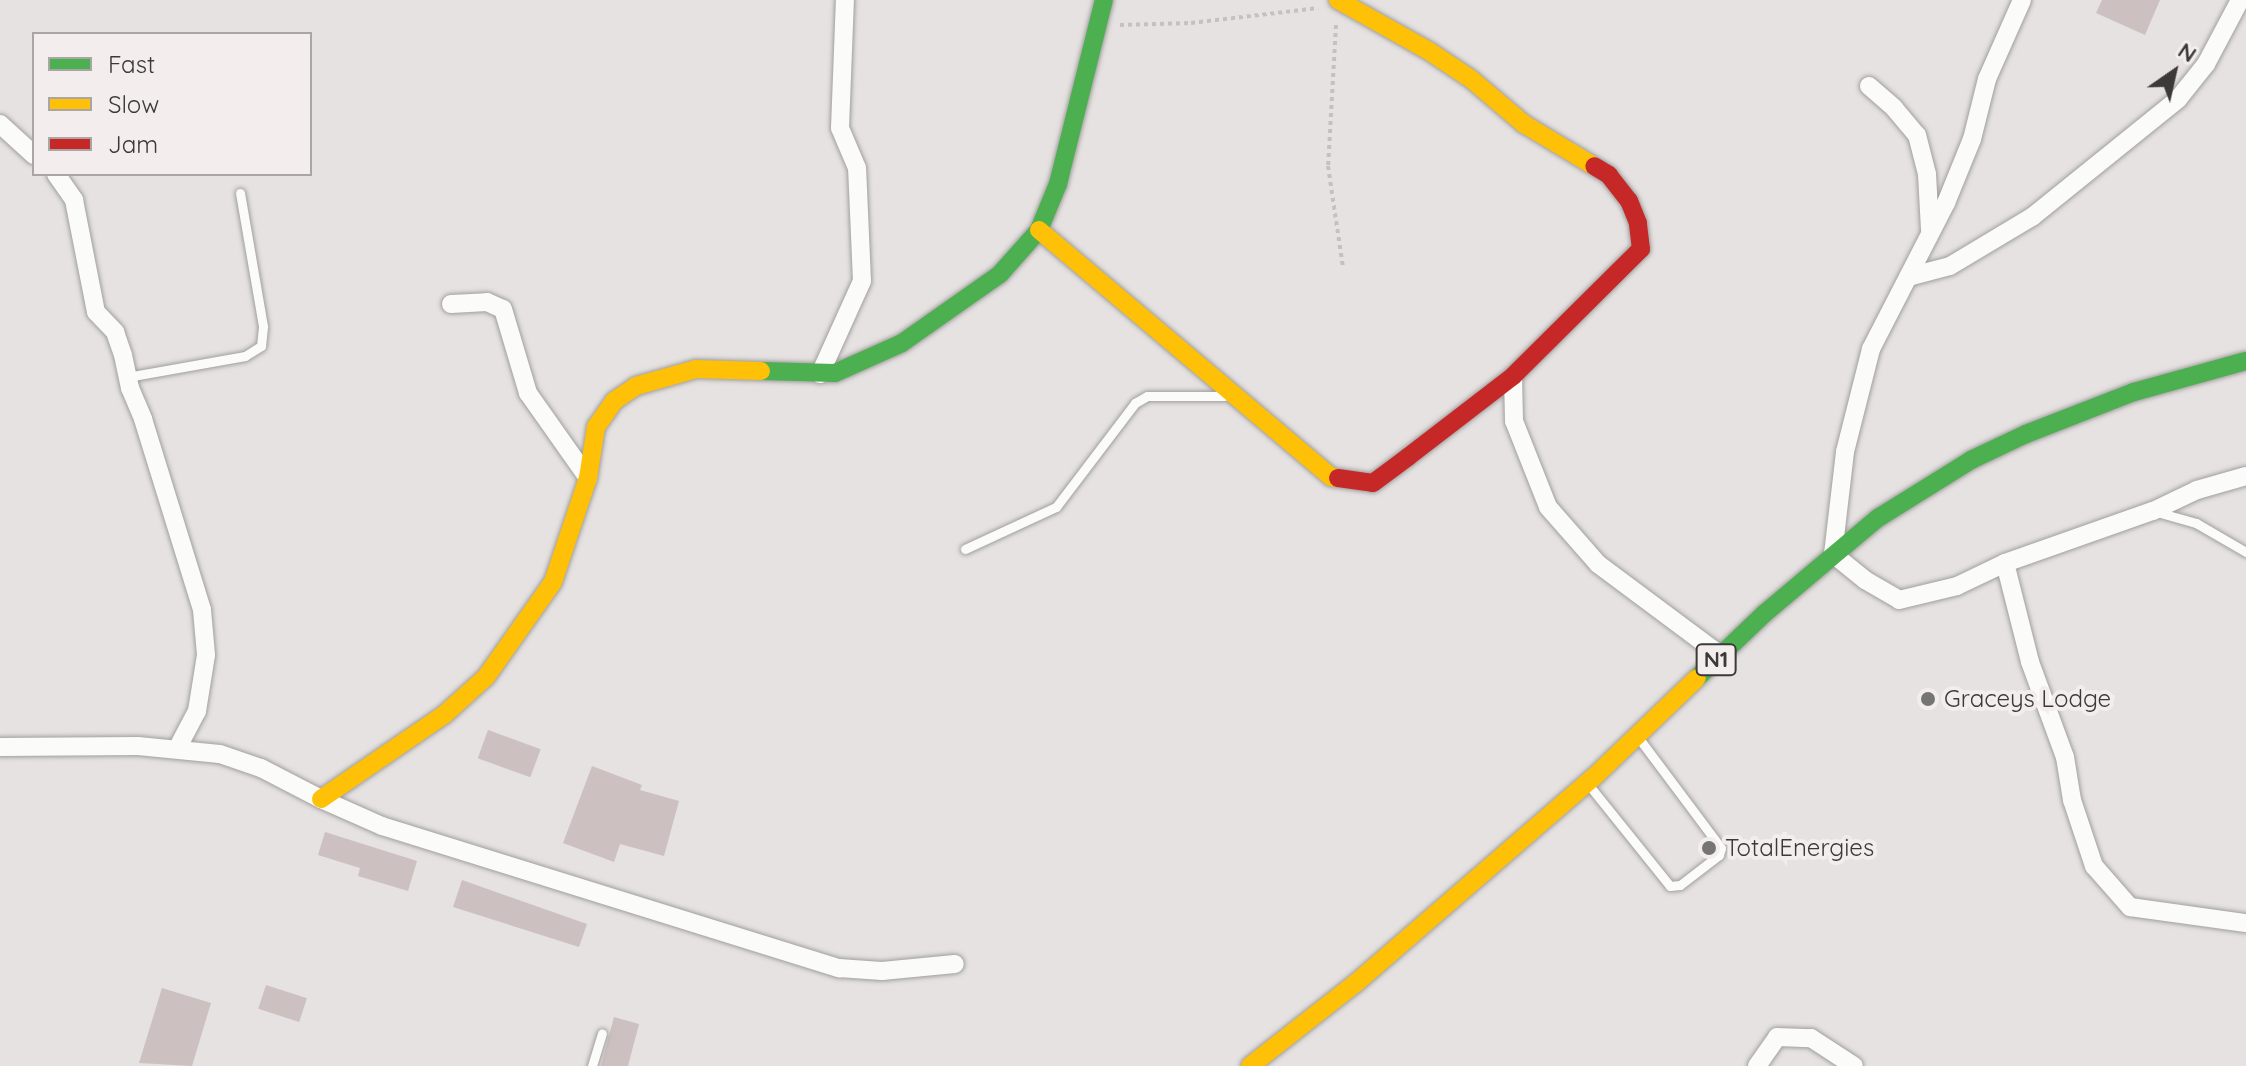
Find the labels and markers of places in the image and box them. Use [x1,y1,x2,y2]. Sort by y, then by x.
place label: Graceys Lodge [1944,685,2111,713]
marker: Graceys Lodge [1919,690,1937,708]
place label: TotalEnergies [1725,834,1874,862]
marker: TotalEnergies [1700,839,1718,857]

